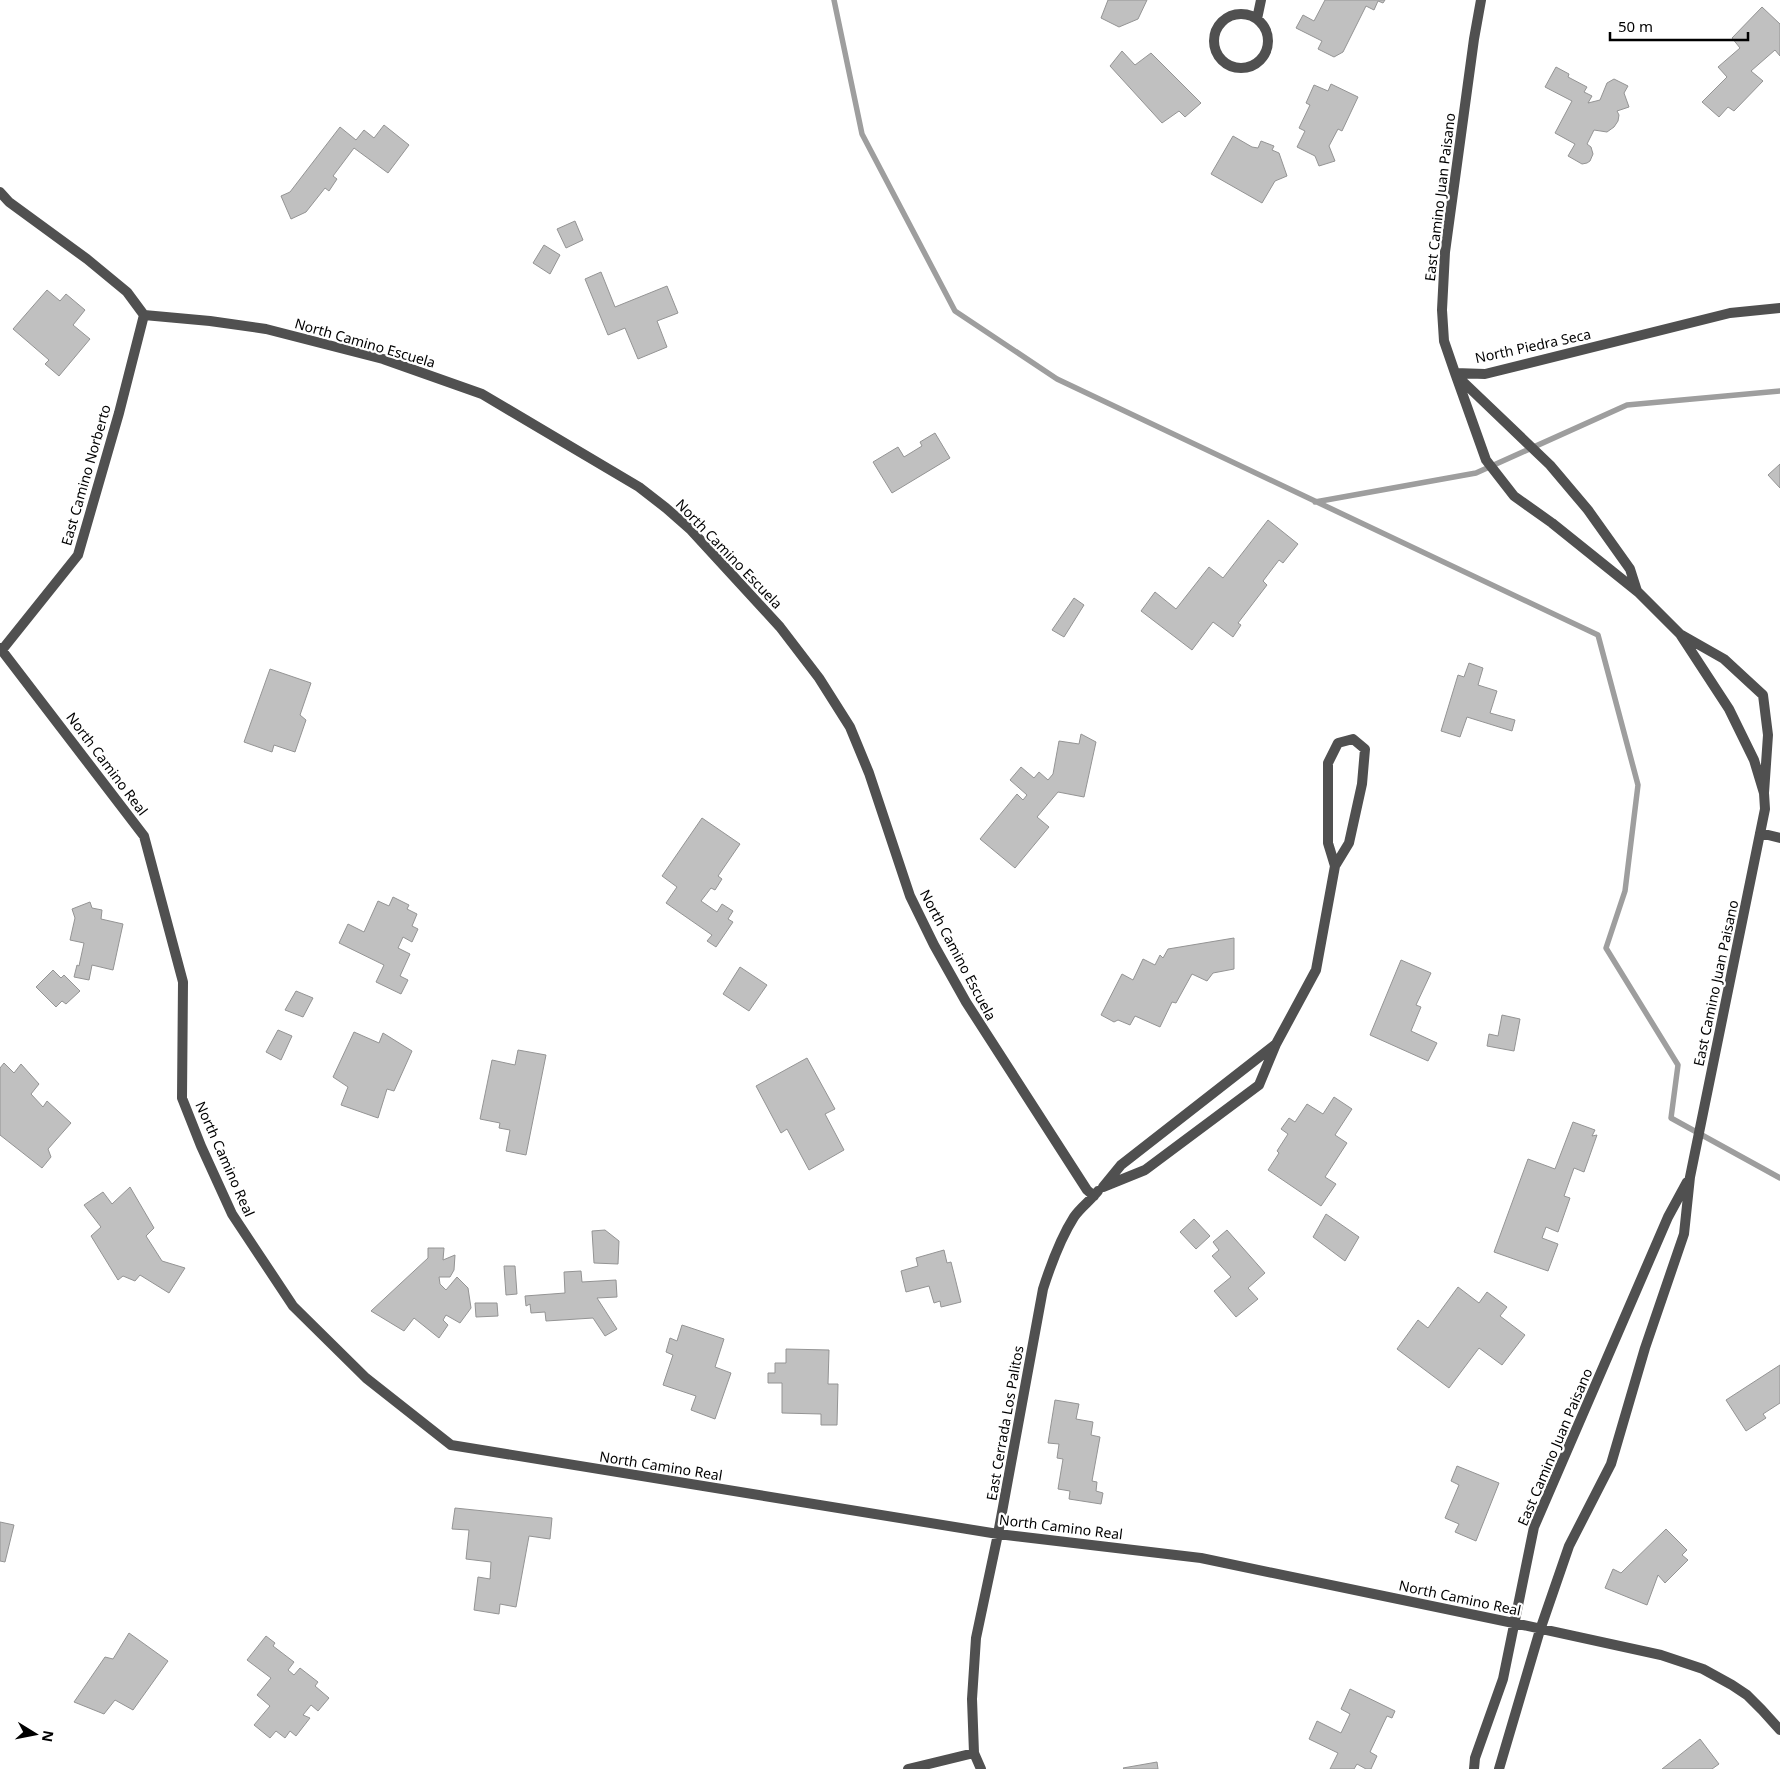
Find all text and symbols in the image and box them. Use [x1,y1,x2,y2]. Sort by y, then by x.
scale bar [1610,10,1748,42]
text: 50 m [1618,16,1653,36]
street label: East Camino Juan Paisano [1420,112,1459,282]
street label: North Camino Escuela [293,313,438,372]
street label: North Piedra Seca [1473,324,1593,367]
street label: East Camino Norberto [56,402,115,548]
street label: North Camino Escuela [672,495,787,613]
street label: North Camino Real [62,708,152,819]
street label: North Camino Escuela [916,886,1001,1024]
street label: East Camino Juan Paisano [1689,898,1742,1068]
street label: North Camino Real [191,1098,259,1220]
street label: East Cerrada Los Palitos [982,1344,1028,1502]
street label: East Camino Juan Paisano [1513,1365,1596,1529]
street label: North Camino Real [598,1446,724,1485]
street label: North Camino Real [998,1509,1124,1544]
street label: North Camino Real [1397,1575,1523,1620]
north arrow [10,1709,60,1759]
text: N [38,1729,59,1744]

